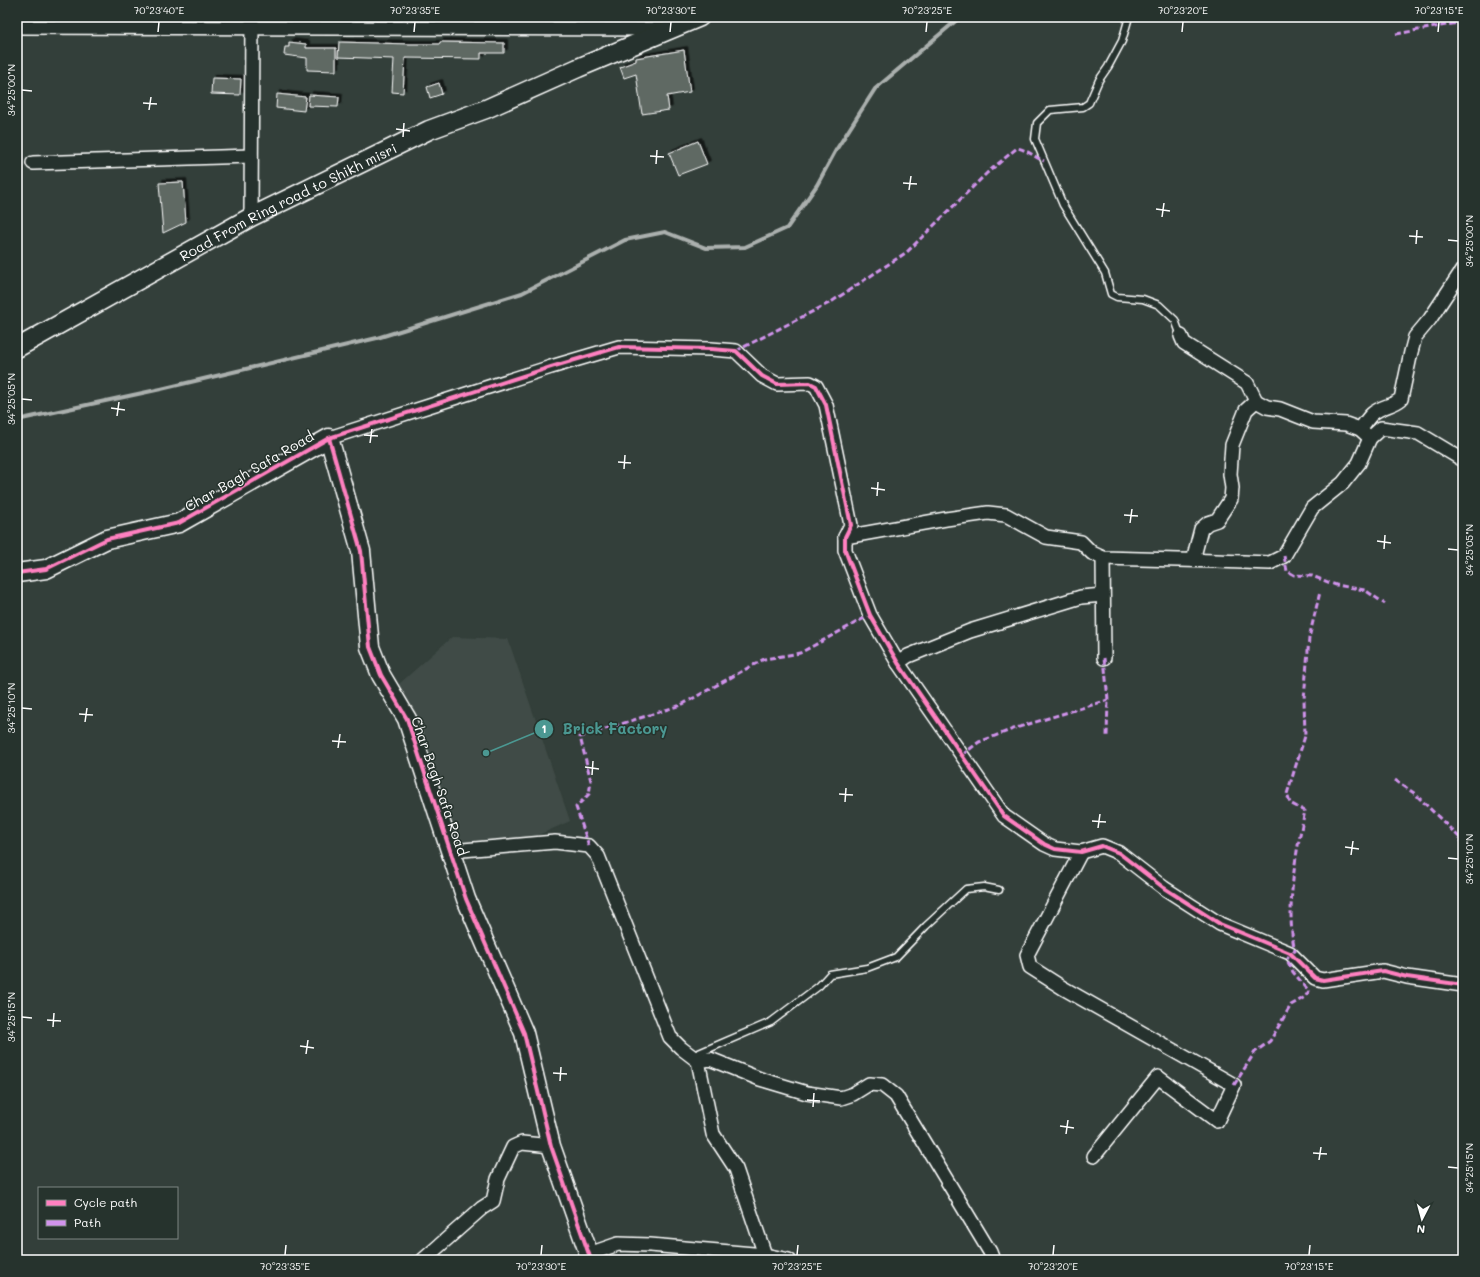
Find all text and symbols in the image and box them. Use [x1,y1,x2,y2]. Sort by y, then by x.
text: 70°23'40"E [134,3,185,17]
text: 70°23'35"E [390,3,440,17]
text: 70°23'30"E [646,3,697,17]
text: 70°23'25"E [902,3,952,17]
text: 70°23'20"E [1158,3,1208,17]
text: 70°23'15"E [1415,3,1464,17]
text: 34°25'00"N [4,64,18,116]
street label: Road From Ring road to Shikh misri [176,138,400,265]
text: 34°25'00"N [1462,215,1476,267]
text: 34°25'05"N [4,373,18,425]
street label: Char Bagh Safa Road [181,426,317,516]
text: 34°25'05"N [1462,524,1476,576]
text: 34°25'10"N [4,683,18,733]
street label: Char Bagh Safa Road [407,714,473,858]
callout: Brick Factory [534,715,675,742]
text: Brick Factory [563,718,667,738]
text: 1 [541,720,547,736]
text: 34°25'10"N [1462,834,1476,884]
text: 34°25'15"N [4,992,18,1042]
text: 34°25'15"N [1462,1143,1476,1193]
legend [38,1187,178,1239]
text: Cycle path [74,1194,137,1210]
north arrow [1402,1199,1442,1239]
text: Path [74,1214,101,1230]
text: N [1416,1222,1426,1237]
text: 70°23'35"E [260,1259,310,1273]
text: 70°23'30"E [516,1259,567,1273]
text: 70°23'25"E [772,1259,822,1273]
text: 70°23'20"E [1028,1259,1078,1273]
text: 70°23'15"E [1285,1259,1334,1273]

